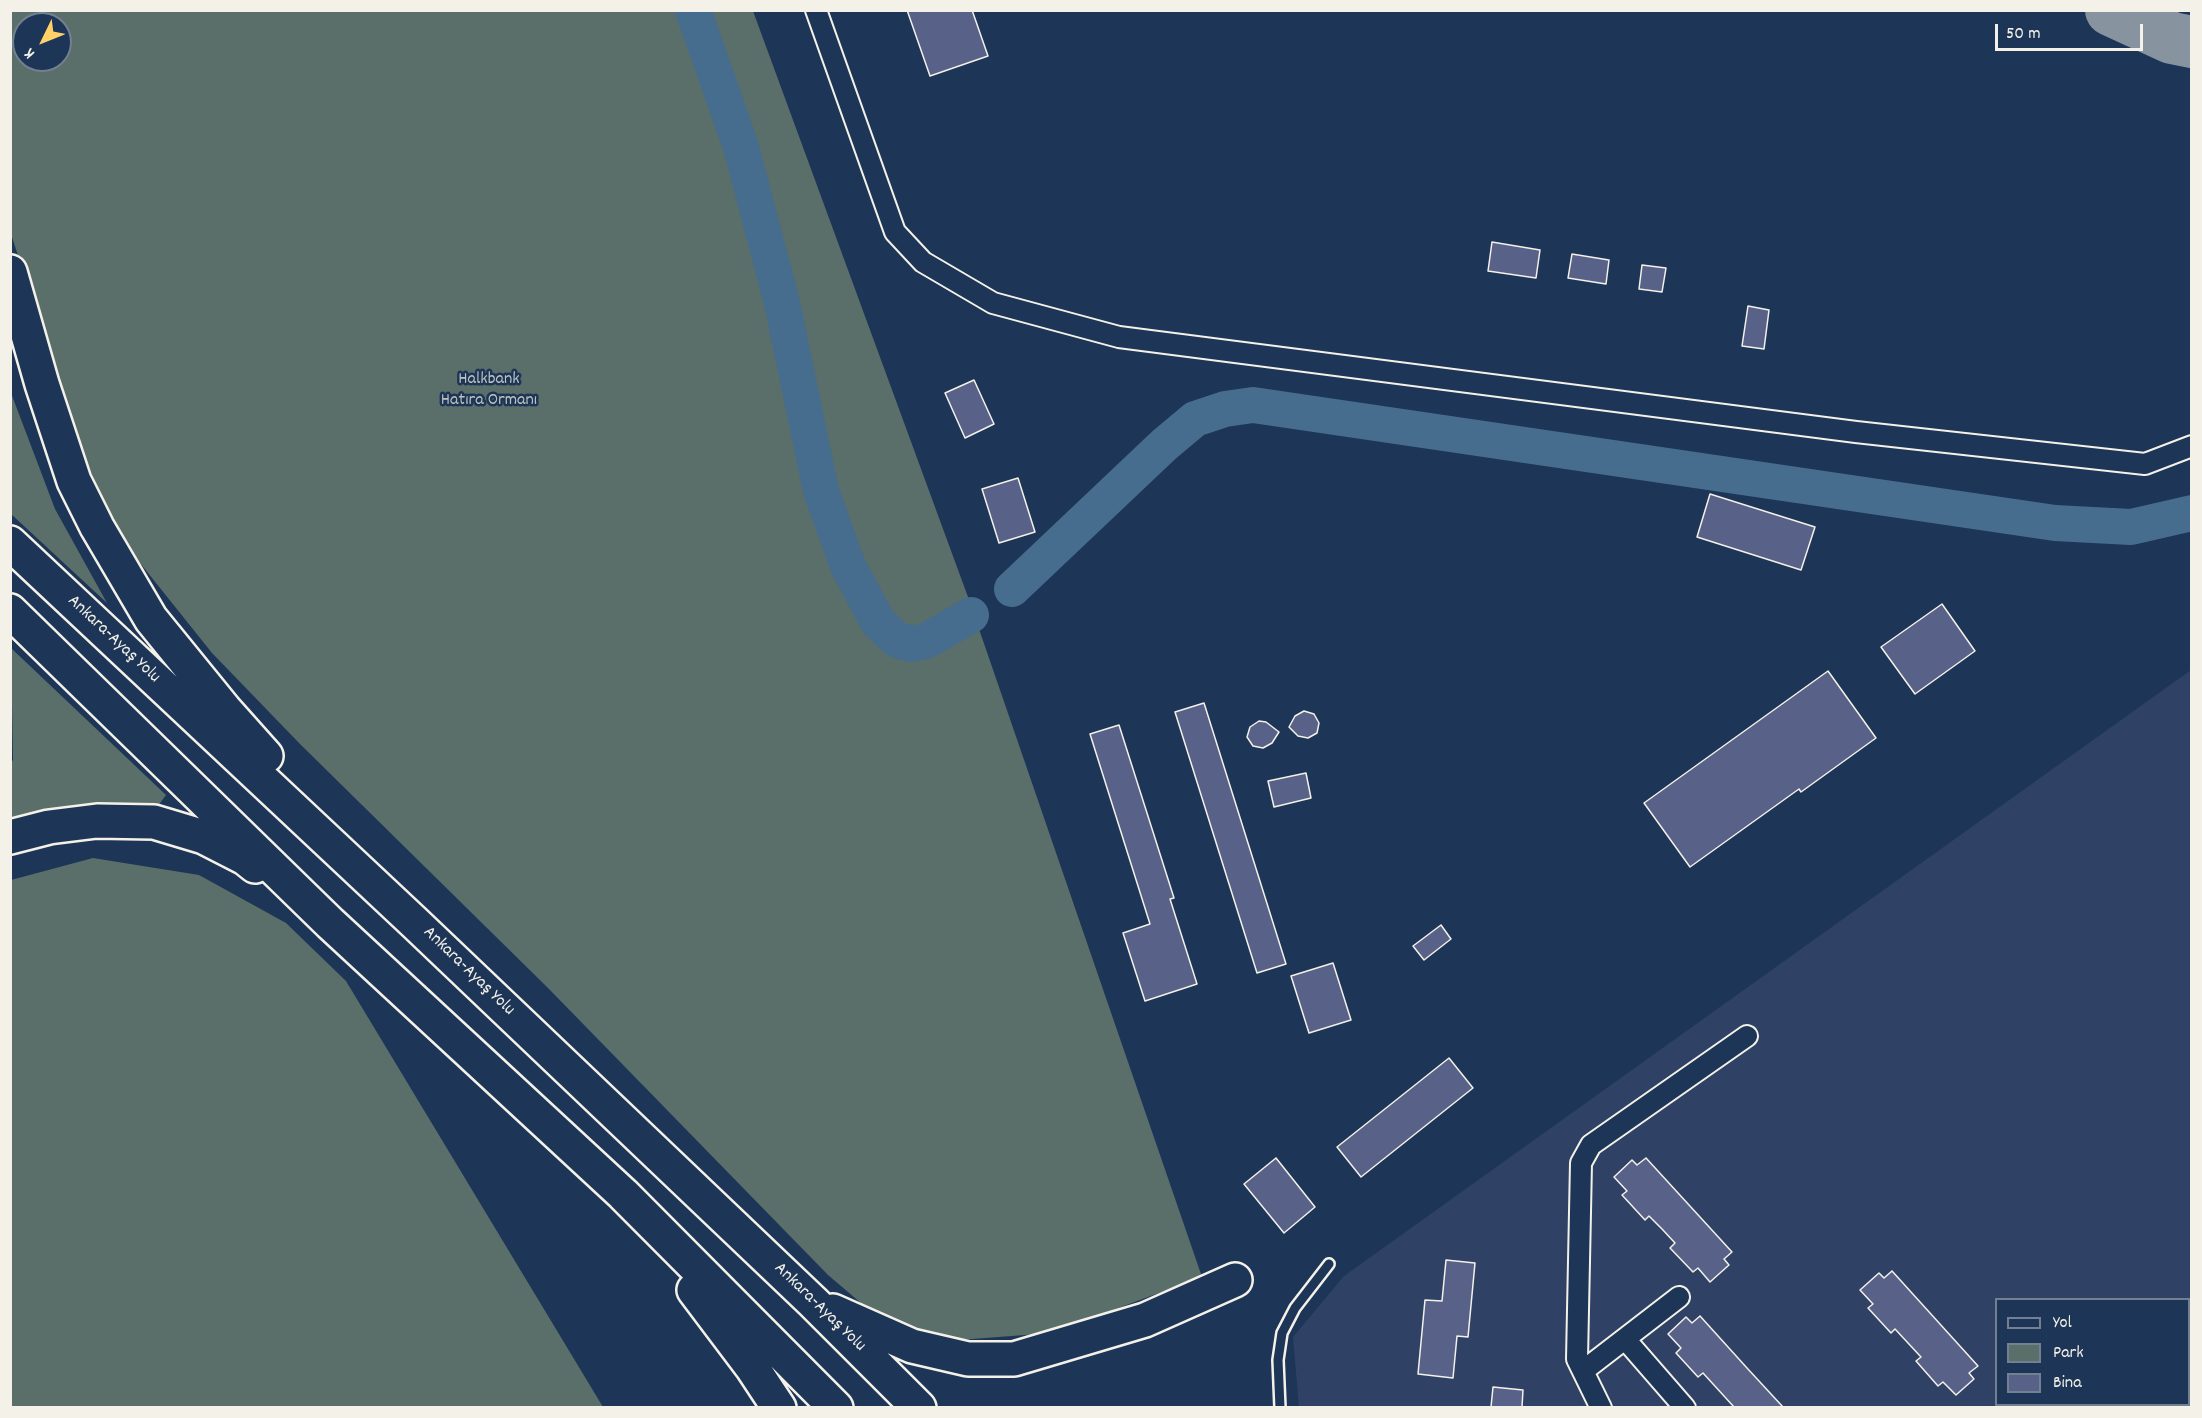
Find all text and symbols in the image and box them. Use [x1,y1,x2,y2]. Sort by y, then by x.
north arrow [12,12,72,72]
scale bar [1998,12,2146,50]
text: 50 m [2006,22,2041,47]
text: K [19,43,41,64]
park label: Halkbank Hatıra Ormanı [441,370,537,412]
street label: Ankara-Ayaş Yolu [62,591,164,689]
street label: Ankara-Ayaş Yolu [418,923,518,1021]
street label: Ankara-Ayaş Yolu [769,1259,869,1357]
legend [1995,1298,2190,1406]
text: Yol [2053,1311,2072,1336]
text: Park [2053,1341,2084,1366]
text: Bina [2053,1371,2082,1396]

